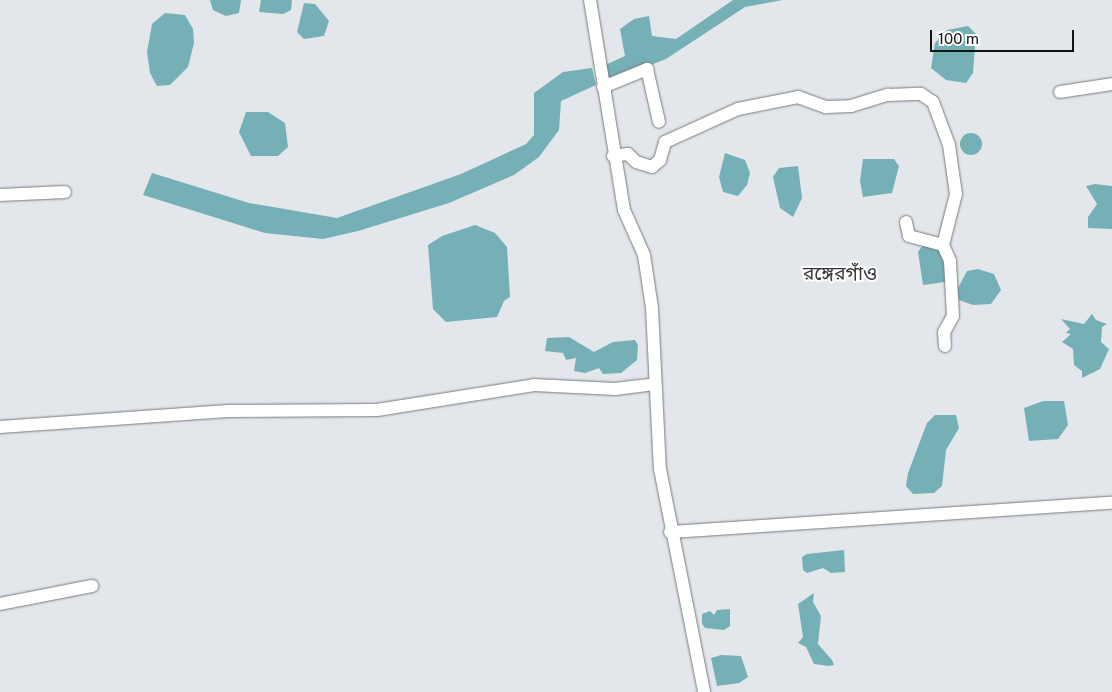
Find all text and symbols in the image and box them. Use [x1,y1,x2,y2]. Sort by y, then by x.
scale bar [932,20,1076,52]
text: 100 m [938,30,979,47]
district label: রঙ্গেরগাঁও [803,263,877,285]

